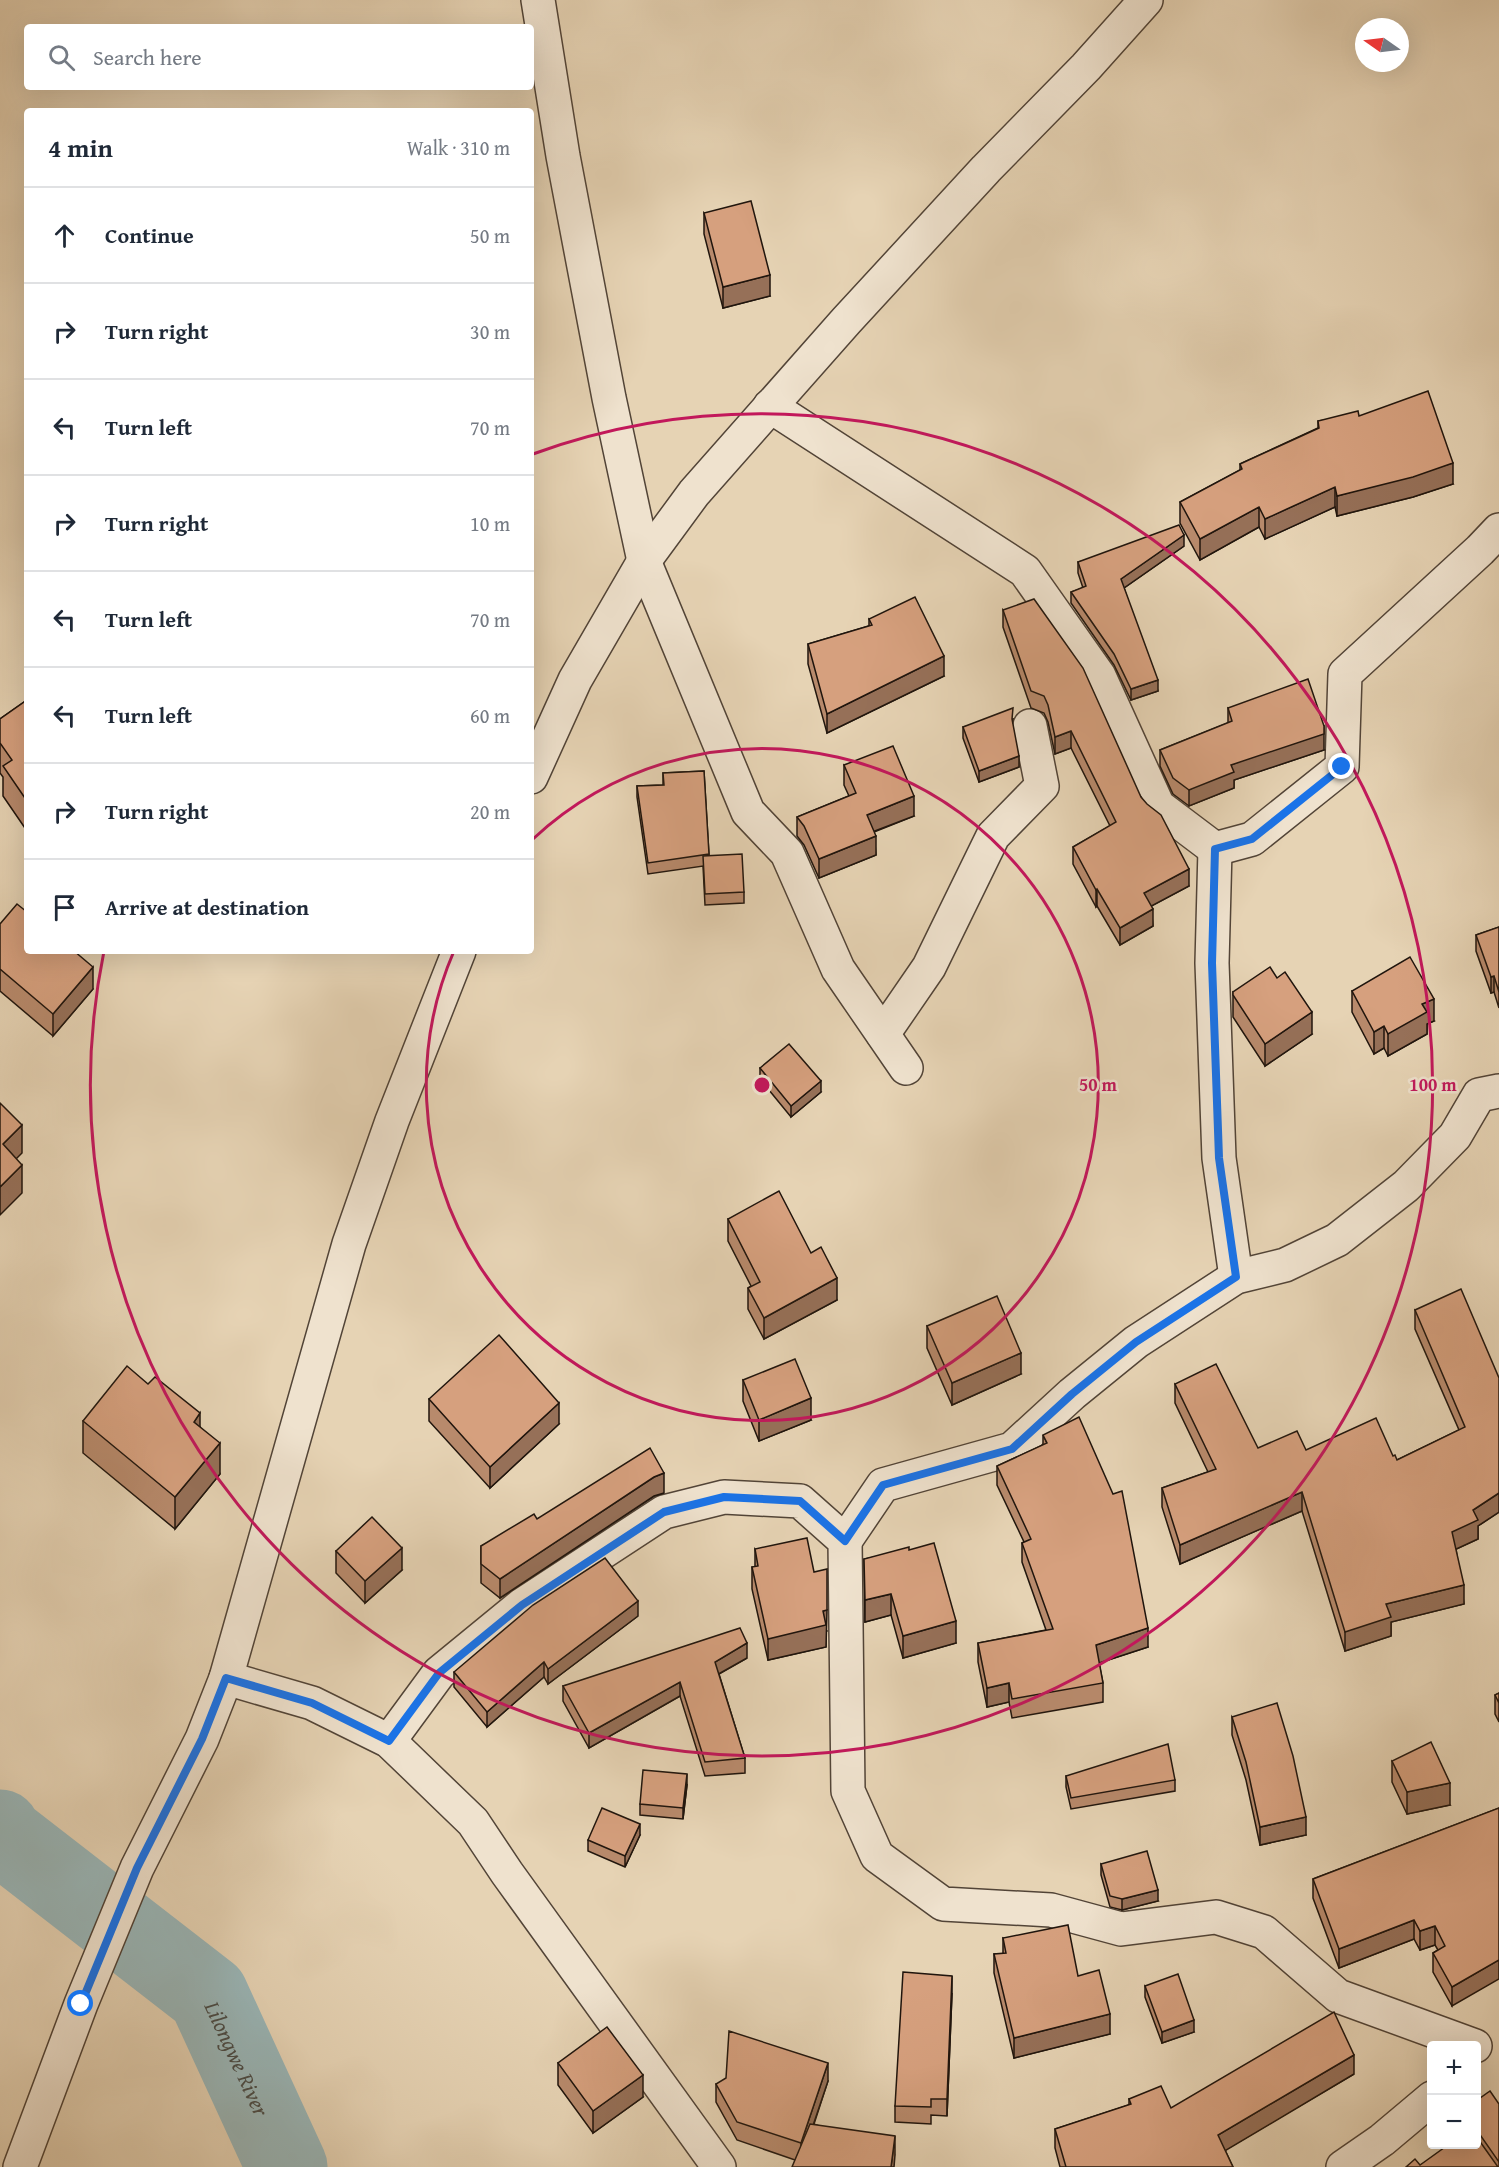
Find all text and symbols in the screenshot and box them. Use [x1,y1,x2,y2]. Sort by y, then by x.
north arrow [1355,18,1409,72]
search box [24,24,534,90]
icon: search [45,41,78,74]
text: Search here [93,41,202,73]
text: 4 min [48,128,113,167]
text: Walk · 310 m [407,133,510,162]
icon: ahead [48,219,81,252]
text: Continue [105,219,194,251]
text: 50 m [470,221,510,250]
icon: right [48,315,81,348]
text: Turn right [105,315,208,347]
text: 30 m [470,317,510,346]
icon: left [48,411,81,444]
text: Turn left [105,411,192,443]
text: 70 m [470,413,510,442]
icon: right [48,507,81,540]
text: Turn right [105,507,208,539]
text: 10 m [470,509,510,538]
icon: left [48,603,81,636]
text: Turn left [105,603,192,635]
text: 70 m [470,605,510,634]
icon: left [48,699,81,732]
text: Turn left [105,699,192,731]
text: 60 m [470,701,510,730]
route end [1328,753,1354,779]
icon: right [48,795,81,828]
text: Turn right [105,795,208,827]
text: 20 m [470,797,510,826]
icon: arrive [48,891,81,924]
text: Arrive at destination [105,891,309,923]
text: 50 m [1079,1071,1118,1098]
text: 100 m [1409,1071,1457,1098]
centre of rings [752,1075,772,1095]
route start [67,1990,93,2016]
water label: Lilongwe River [196,1995,278,2122]
map controls [1427,2041,1481,2149]
button: + [1427,2041,1481,2095]
button: − [1427,2095,1481,2149]

